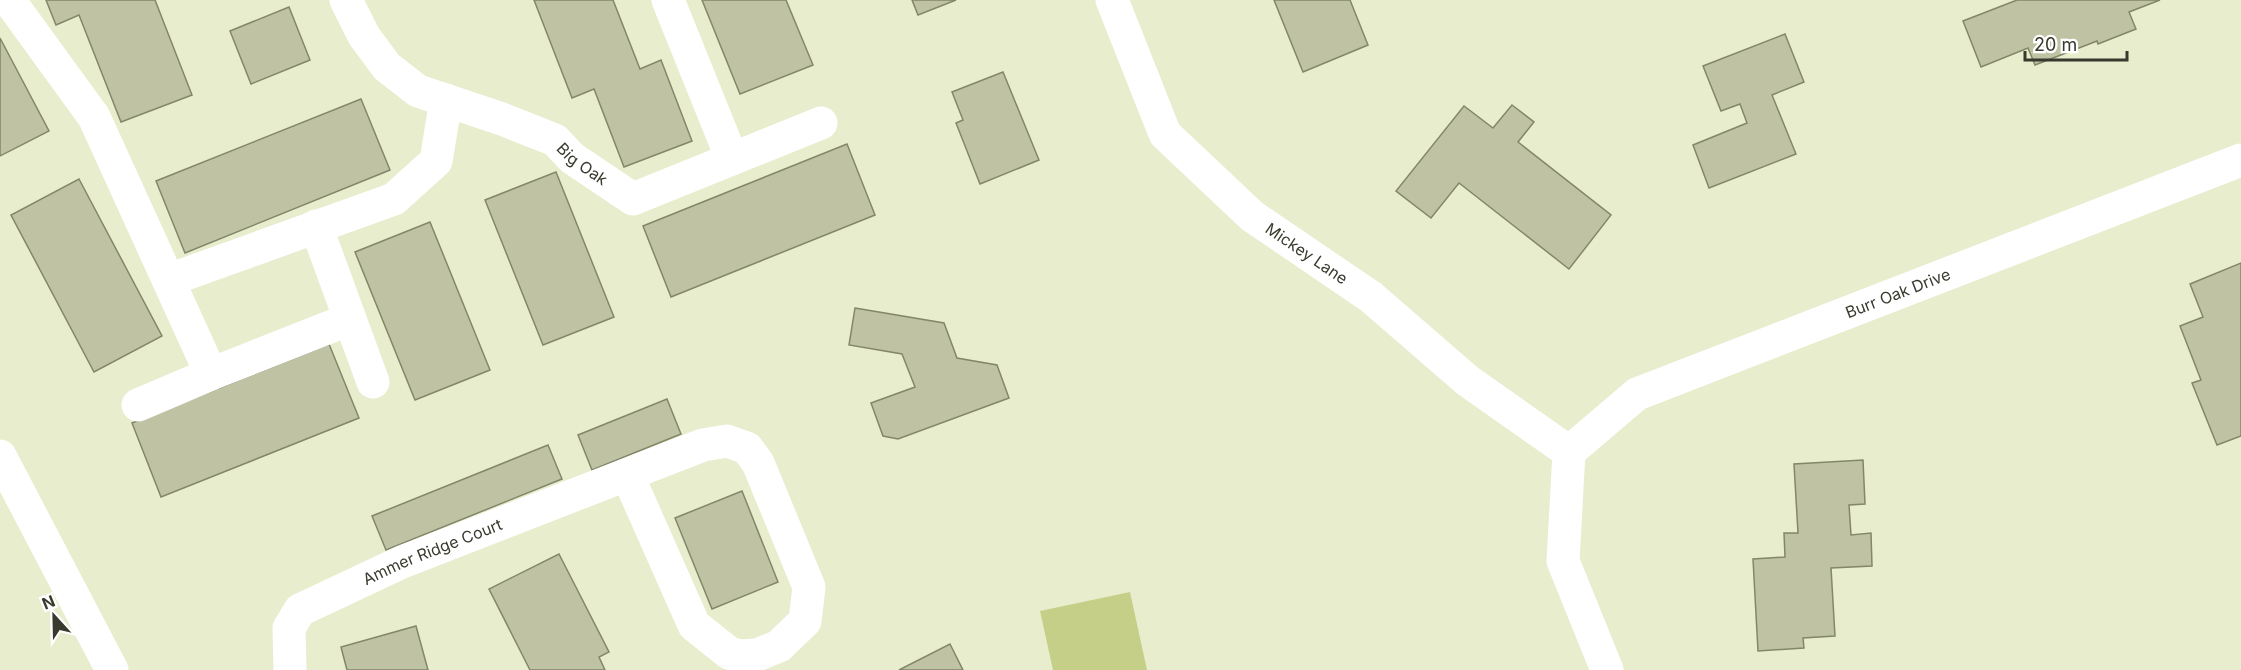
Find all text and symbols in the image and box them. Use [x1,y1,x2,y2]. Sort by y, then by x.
scale bar [2025,24,2127,62]
text: 20 m [2034,34,2077,55]
street label: Big Oak [553,138,612,189]
street label: Mickey Lane [1262,218,1352,288]
street label: Burr Oak Drive [1842,264,1953,322]
street label: Ammer Ridge Court [360,514,505,589]
north arrow [24,586,84,646]
text: N [39,591,58,614]

